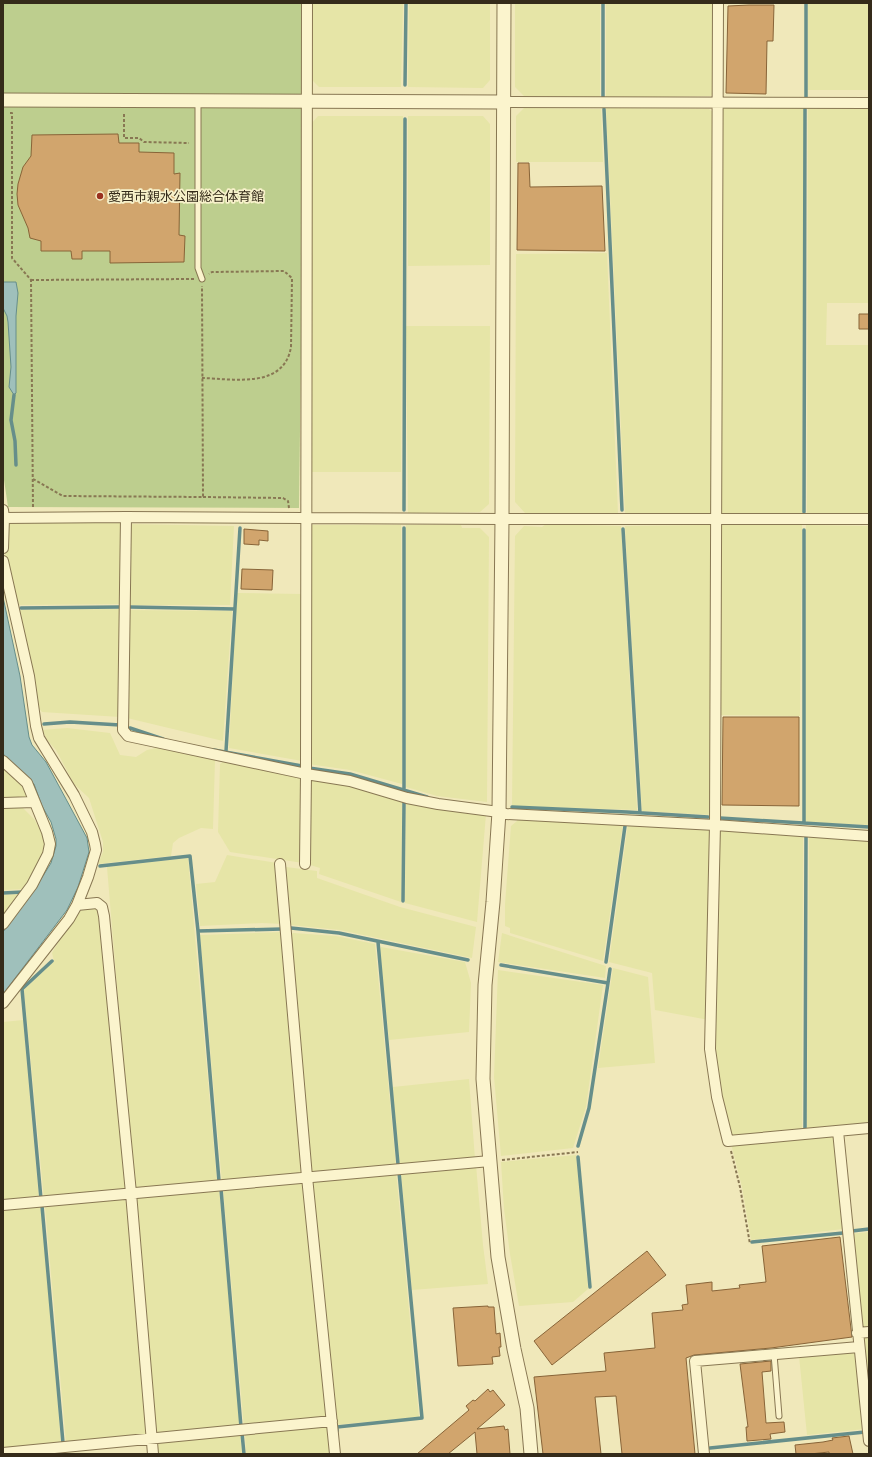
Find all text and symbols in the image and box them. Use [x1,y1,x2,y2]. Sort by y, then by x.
place label: 愛西市親水公園総合体育館 [108,189,264,204]
marker: 愛西市親水公園総合体育館 [95,191,105,201]

